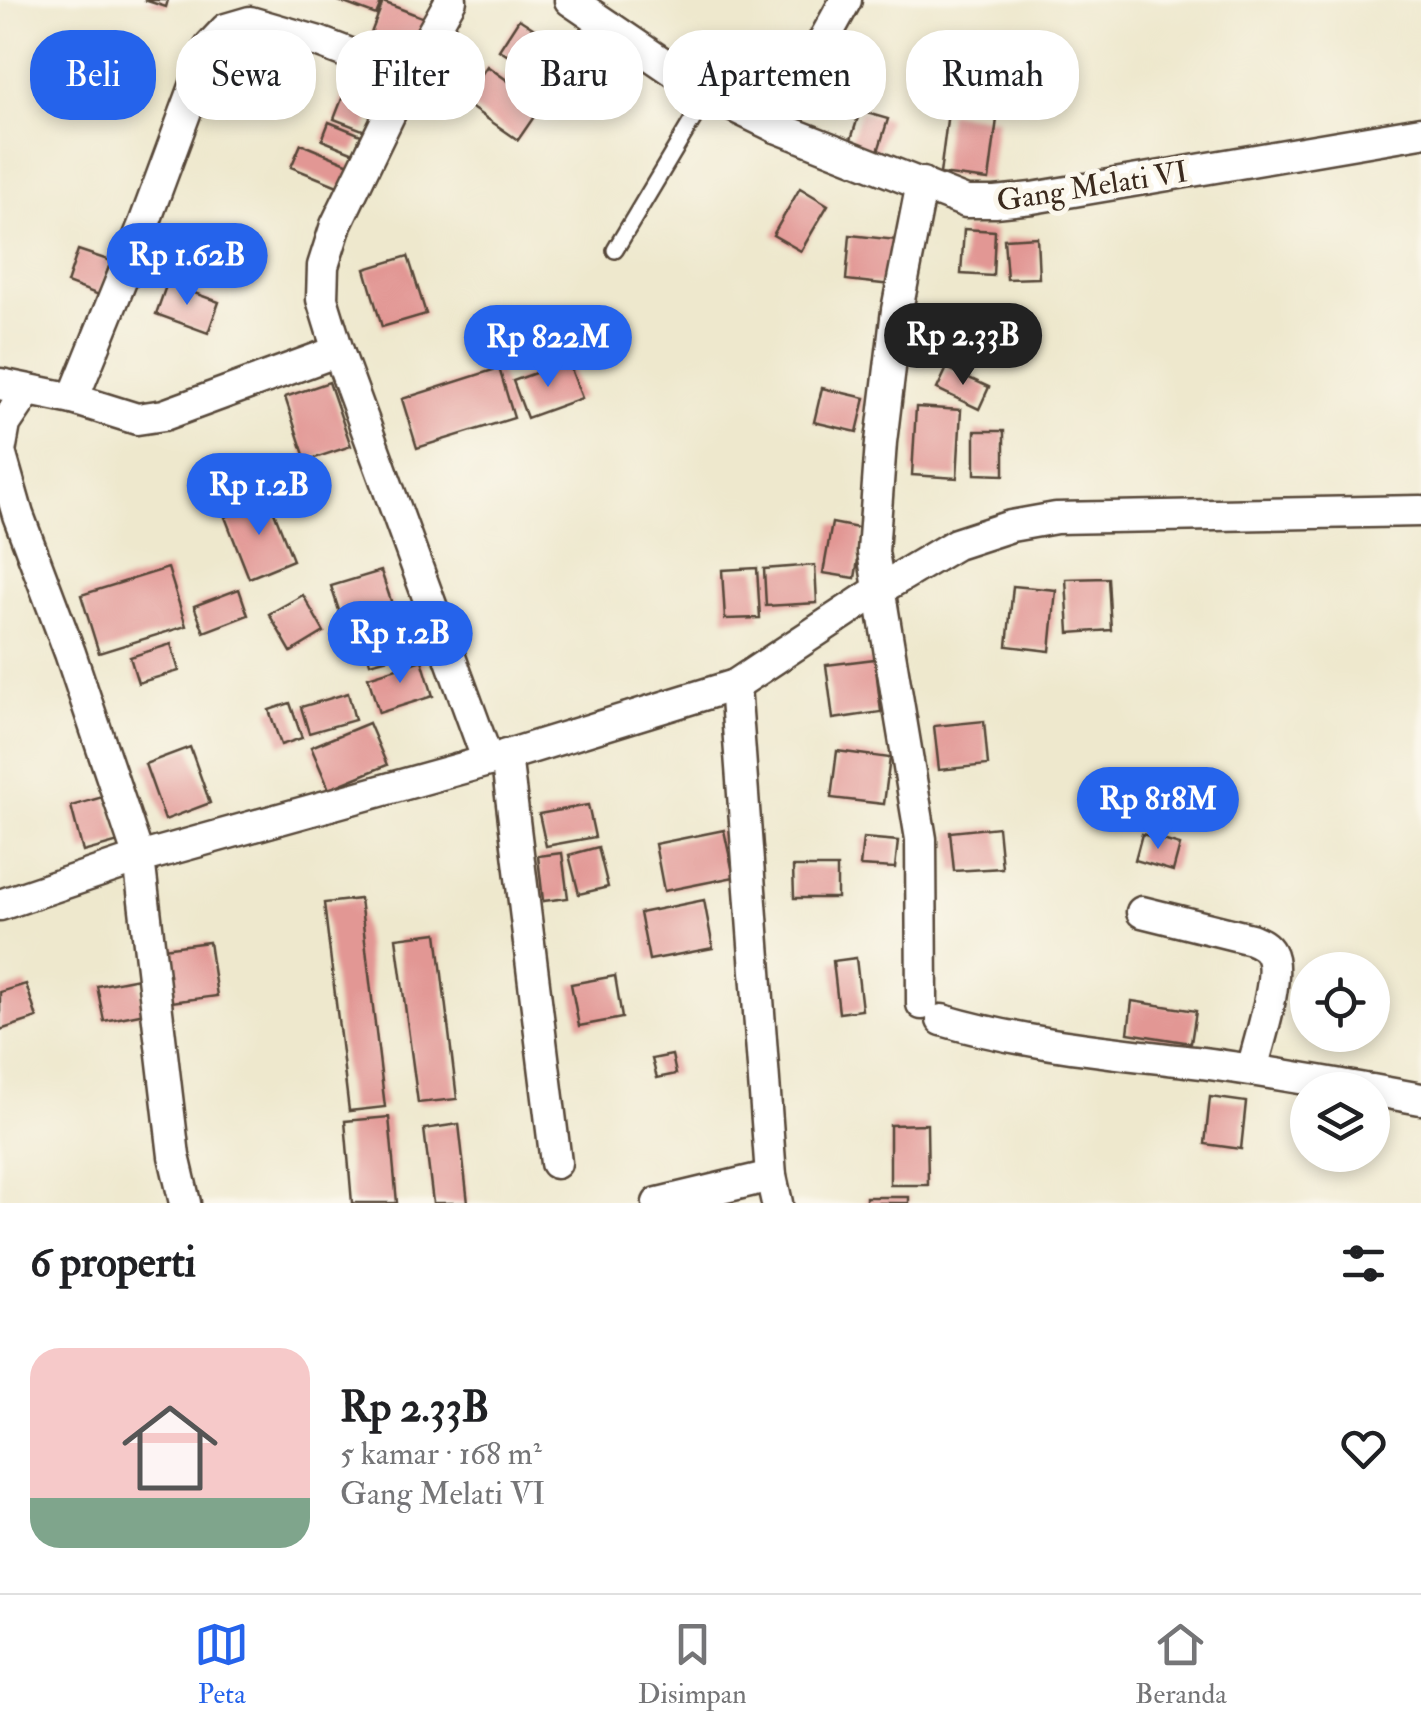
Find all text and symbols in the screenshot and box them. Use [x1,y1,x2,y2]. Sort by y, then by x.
chip: Beli [30,30,156,120]
chip: Sewa [176,30,316,120]
chip: Filter [336,30,485,120]
chip: Baru [505,30,643,120]
chip: Apartemen [663,30,886,120]
chip: Rumah [906,30,1079,120]
street label: Gang Melati VI [994,153,1190,220]
pin: Rp 1.62B [84,223,290,308]
text: Rp 1.62B [129,235,245,275]
pin: Rp 2.33B [860,303,1066,388]
pin: Rp 822M [456,305,640,390]
text: Rp 2.33B [906,315,1020,355]
text: Rp 822M [486,317,610,357]
pin: Rp 1.2B [167,453,351,538]
text: Rp 1.2B [209,465,309,505]
pin: Rp 1.2B [308,601,492,686]
text: Rp 1.2B [350,613,450,653]
pin: Rp 818M [1066,767,1250,852]
text: Rp 818M [1099,779,1217,819]
map controls [1290,952,1390,1172]
button: locate [1290,952,1390,1052]
button: layers [1290,1072,1390,1172]
icon: filters [1336,1236,1391,1291]
text: 6 properti [30,1237,196,1289]
text: Rp 2.33B [340,1382,489,1434]
icon: home [110,1388,230,1508]
icon: heart [1336,1421,1391,1476]
text: 5 kamar · 168 m² [340,1434,542,1474]
text: Gang Melati VI [340,1474,545,1514]
tab: Peta [194,1617,249,1712]
tab: Disimpan [638,1617,747,1712]
tab: Beranda [1135,1617,1227,1712]

